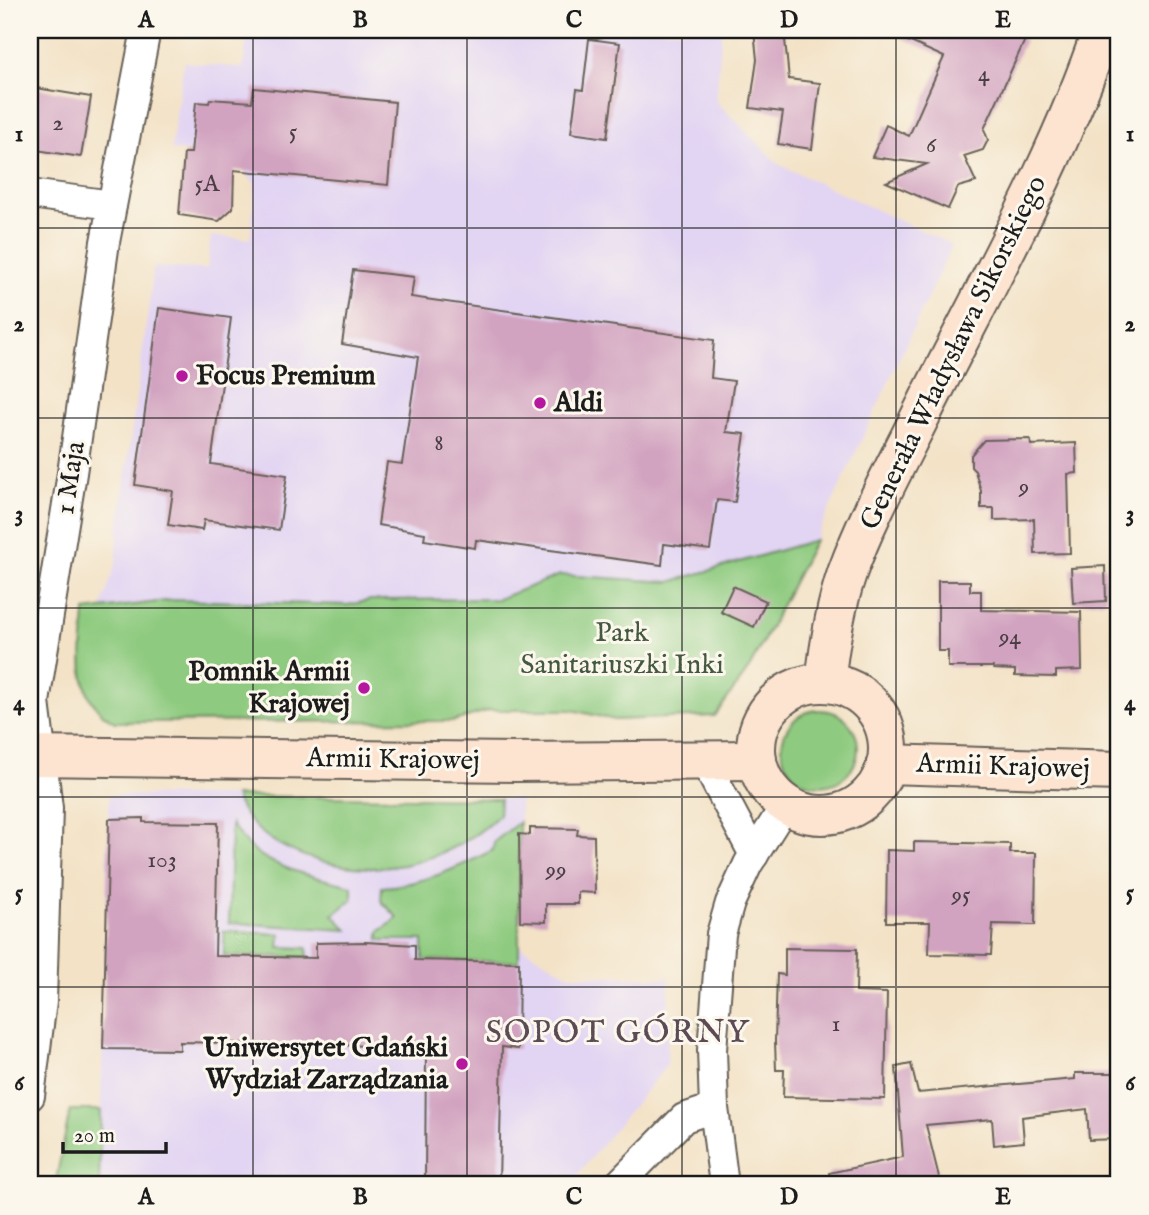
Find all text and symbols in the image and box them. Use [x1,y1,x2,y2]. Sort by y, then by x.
text: A [137,6,155,35]
text: B [352,6,368,35]
text: C [566,6,583,35]
text: D [780,6,798,35]
text: E [995,6,1011,35]
house number: 4 [978,59,990,90]
house number: 2 [52,108,64,139]
house number: 5 [289,117,298,148]
text: 1 [15,120,23,149]
text: 1 [1126,120,1134,149]
house number: 6 [926,130,937,161]
house number: 5A [195,169,220,200]
street label: Generała Władysława Sikorskiego [853,170,1055,536]
text: 2 [14,310,25,339]
text: 2 [1125,310,1136,339]
place label: Focus Premium [196,359,376,394]
marker: Focus Premium [174,368,190,384]
place label: Aldi [553,386,603,421]
marker: Aldi [532,395,548,411]
house number: 8 [434,428,444,459]
street label: 1 Maja [48,438,94,517]
house number: 9 [1018,472,1029,503]
text: 3 [15,500,23,529]
text: 3 [1126,500,1134,529]
park label: Park Sanitariuszki Inki [520,616,724,683]
house number: 94 [998,622,1021,653]
place label: Pomnik Armii Krajowej [188,655,351,722]
marker: Pomnik Armii Krajowej [356,680,372,696]
text: 4 [13,689,25,718]
text: 4 [1124,689,1136,718]
street label: Armii Krajowej [305,741,480,779]
street label: Armii Krajowej [915,746,1090,788]
house number: 103 [147,845,177,876]
house number: 99 [545,855,566,886]
text: 5 [15,879,24,908]
text: 5 [1126,879,1135,908]
house number: 95 [950,880,971,911]
house number: 1 [832,1009,840,1040]
district label: SOPOT GÓRNY [485,1013,751,1054]
place label: Uniwersytet Gdański Wydział Zarządzania [203,1031,449,1098]
marker: Uniwersytet Gdański Wydział Zarządzania [454,1056,470,1072]
text: 6 [14,1069,25,1098]
text: 6 [1125,1069,1136,1098]
scale bar [63,1110,166,1154]
text: 20 m [74,1123,115,1150]
text: A [137,1183,155,1212]
text: B [352,1183,368,1212]
text: C [566,1183,583,1212]
text: D [780,1183,798,1212]
text: E [995,1183,1011,1212]

